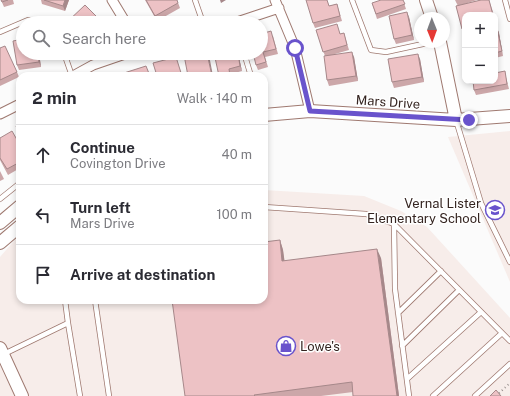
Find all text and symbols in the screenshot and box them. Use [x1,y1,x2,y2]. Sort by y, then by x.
north arrow [414,12,450,48]
map controls [462,12,498,84]
button: + [462,12,498,48]
search box [16,16,268,60]
icon: search [30,27,52,49]
text: Search here [62,30,146,47]
route start [286,39,304,57]
button: − [462,48,498,84]
text: 2 min [32,88,77,108]
text: Walk · 140 m [177,91,252,106]
street label: Mars Drive [355,92,421,112]
route end [460,111,478,129]
text: Continue [70,139,135,156]
icon: ahead [32,144,54,166]
text: 40 m [221,147,252,162]
text: Covington Drive [70,156,166,171]
place label: Vernal Lister Elementary School [367,196,481,226]
text: Turn left [70,199,131,216]
school or university icon: Vernal Lister Elementary School [484,199,506,221]
icon: left [32,204,54,226]
text: 100 m [216,207,252,222]
text: Mars Drive [70,216,135,231]
icon: arrive [32,264,54,286]
text: Arrive at destination [70,266,215,283]
shop icon: Lowe's [275,335,297,357]
place label: Lowe's [300,339,340,354]

